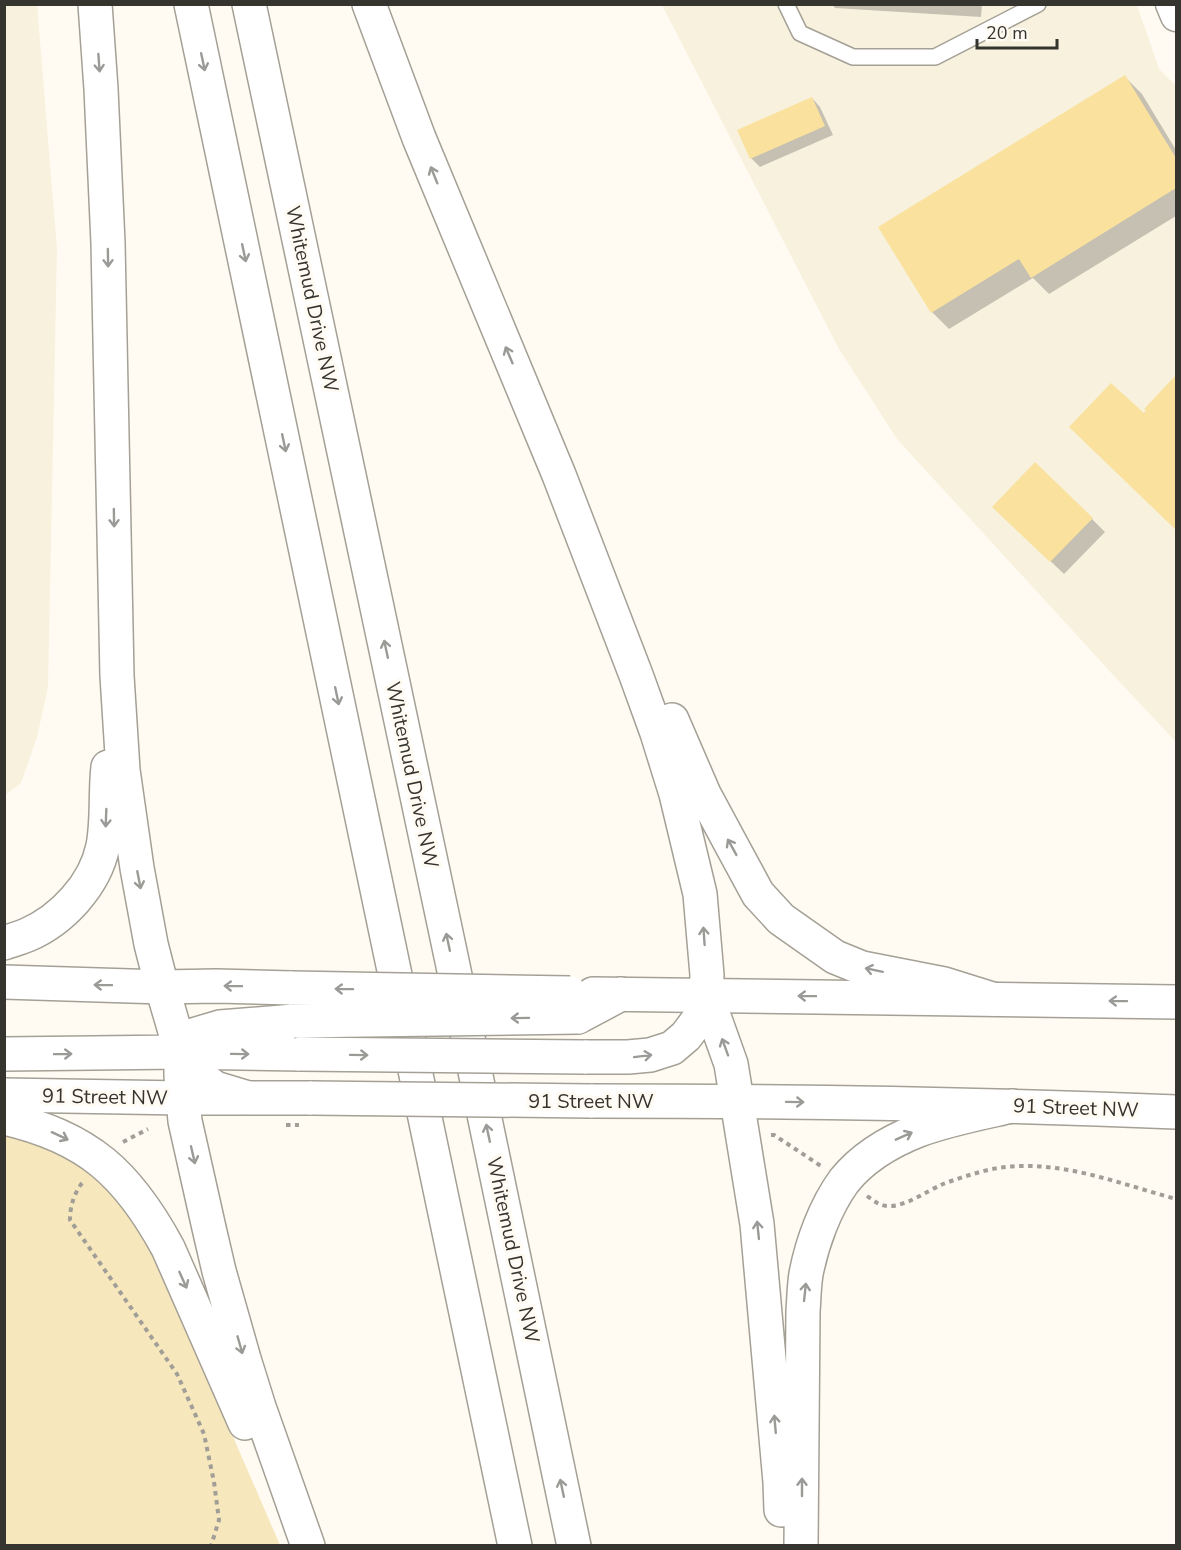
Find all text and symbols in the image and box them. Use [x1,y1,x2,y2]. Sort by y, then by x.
scale bar [977,12,1056,50]
text: 20 m [986,21,1028,45]
one-way arrow [94,52,105,72]
one-way arrow [198,52,210,71]
one-way arrow [428,166,439,185]
street label: Whitemud Drive NW [279,203,345,395]
one-way arrow [238,243,250,262]
one-way arrow [102,247,114,267]
one-way arrow [503,346,514,365]
one-way arrow [279,433,290,453]
one-way arrow [108,507,120,527]
one-way arrow [379,639,391,658]
street label: Whitemud Drive NW [379,679,445,871]
one-way arrow [332,686,343,705]
one-way arrow [100,807,111,827]
one-way arrow [726,839,738,856]
one-way arrow [134,869,145,889]
one-way arrow [699,927,710,947]
one-way arrow [442,933,453,952]
one-way arrow [865,964,884,975]
one-way arrow [94,979,114,991]
one-way arrow [224,981,244,992]
one-way arrow [334,983,354,995]
one-way arrow [798,990,818,1002]
one-way arrow [1109,995,1129,1007]
one-way arrow [510,1012,530,1024]
one-way arrow [719,1038,730,1057]
one-way arrow [52,1048,72,1060]
one-way arrow [229,1048,249,1059]
one-way arrow [348,1049,368,1061]
one-way arrow [632,1050,652,1061]
street label: 91 Street NW [42,1082,168,1112]
street label: 91 Street NW [528,1088,654,1115]
street label: 91 Street NW [1013,1092,1139,1124]
one-way arrow [785,1096,805,1108]
one-way arrow [482,1124,493,1143]
one-way arrow [51,1130,69,1142]
one-way arrow [895,1130,913,1141]
one-way arrow [187,1146,199,1165]
street label: Whitemud Drive NW [480,1154,546,1346]
one-way arrow [752,1221,763,1240]
one-way arrow [178,1271,189,1289]
one-way arrow [799,1283,810,1303]
one-way arrow [235,1335,246,1354]
one-way arrow [770,1415,781,1435]
one-way arrow [796,1478,808,1498]
one-way arrow [556,1479,567,1499]

